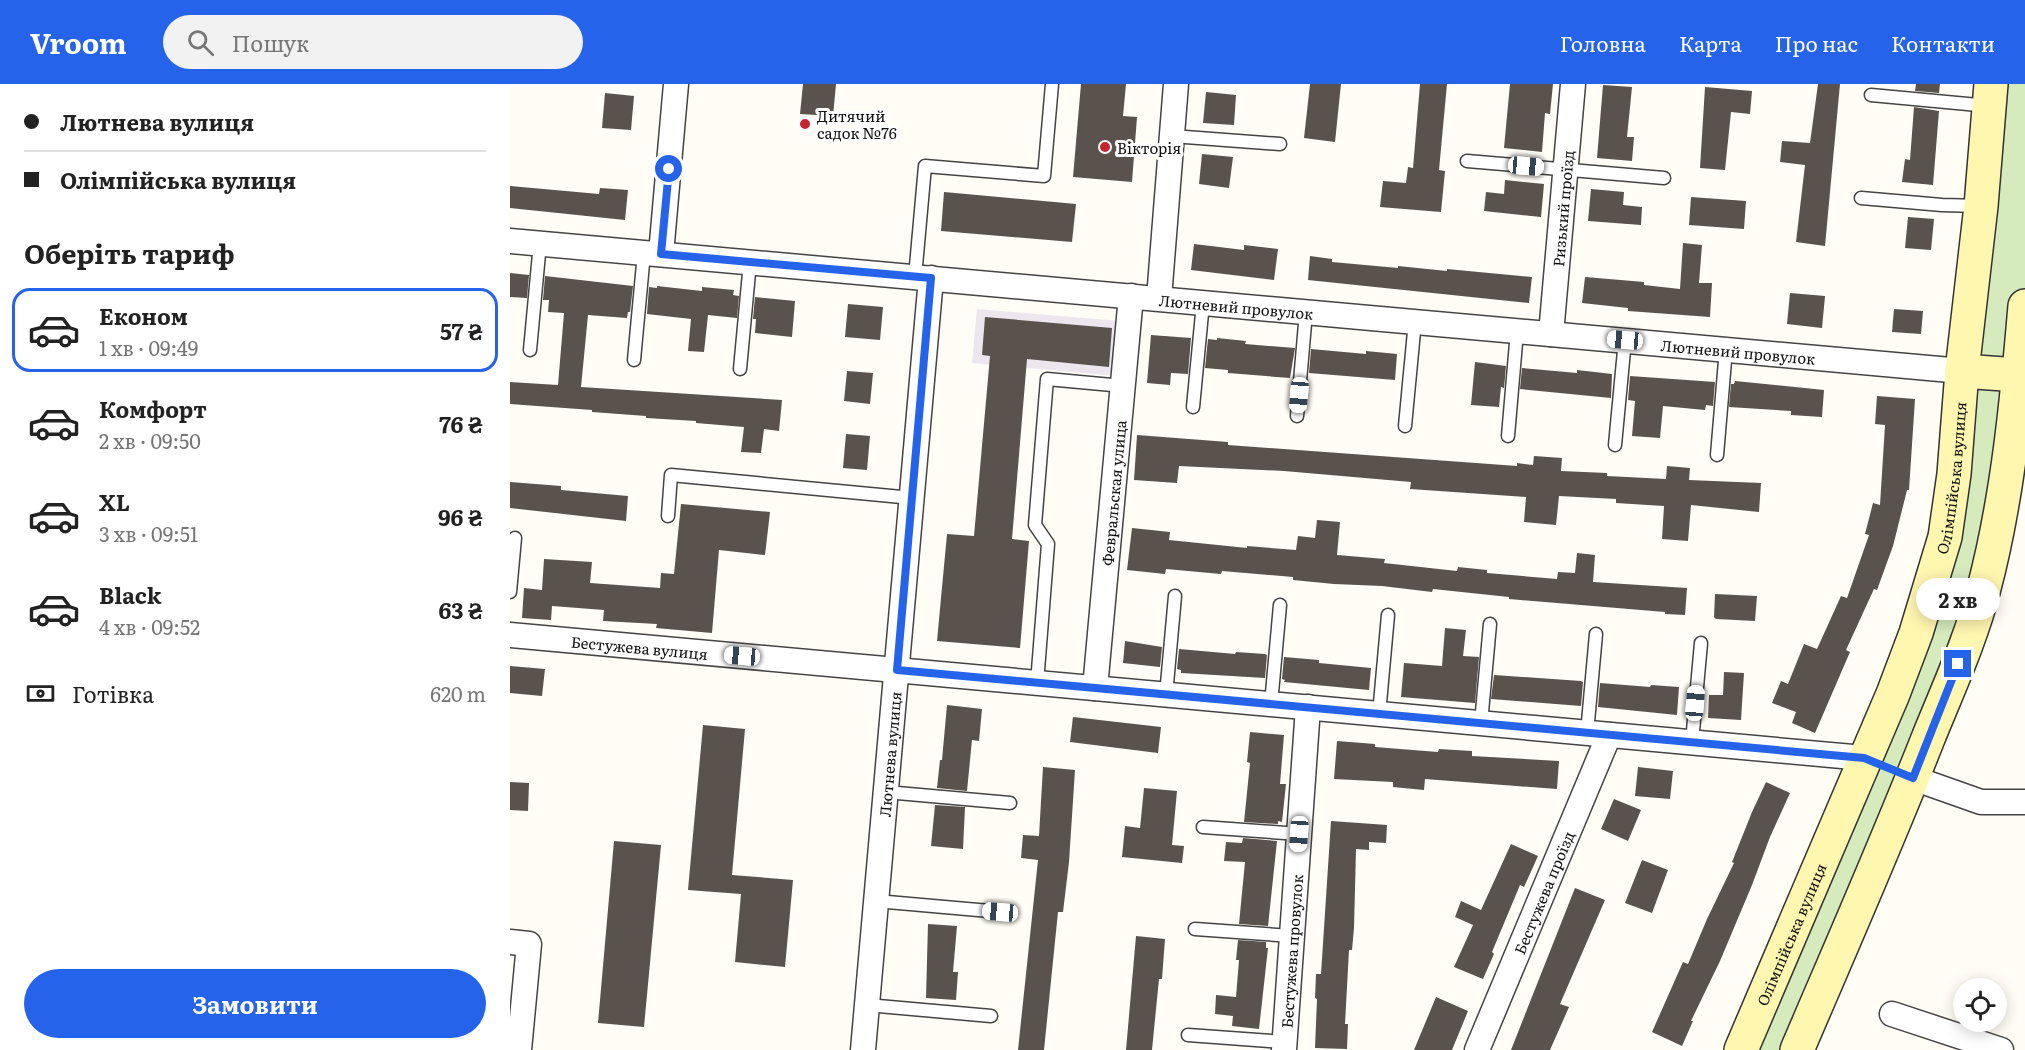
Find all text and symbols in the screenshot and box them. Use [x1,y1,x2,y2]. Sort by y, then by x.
search box [163,15,583,69]
text: Vroom [30,21,127,63]
icon: search [184,26,217,59]
text: Пошук [232,26,309,59]
text: Головна [1560,27,1646,58]
text: Карта [1679,27,1742,58]
text: Про нас [1775,27,1858,58]
text: Контакти [1891,27,1995,58]
place label: Дитячий садок №76 [817,104,897,144]
text: Лютнева вулиця [60,105,254,138]
marker: Дитячий садок №76 [798,117,812,131]
place label: Вікторія [1117,136,1181,159]
marker: Вікторія [1098,140,1112,154]
street label: Ризький проїзд [1545,149,1579,268]
route start [655,155,682,182]
car [1507,155,1545,177]
text: Олімпійська вулиця [60,163,296,196]
text: Оберіть тариф [24,232,235,272]
street label: Лютневий провулок [1158,288,1314,324]
text: Економ [99,299,188,332]
icon: car [27,303,81,357]
text: 57 ₴ [440,314,483,347]
car [1606,329,1644,351]
text: 1 хв · 09:49 [99,332,198,362]
street label: Лютневий провулок [1660,333,1816,369]
car [1288,376,1310,414]
text: Комфорт [99,392,207,425]
icon: car [27,396,81,450]
street label: Олімпійська вулиця [1929,401,1971,557]
text: 76 ₴ [439,407,483,440]
street label: Февральская улица [1095,418,1131,567]
text: 2 хв · 09:50 [99,425,201,455]
text: XL [99,485,130,518]
icon: car [27,489,81,543]
text: 96 ₴ [438,500,483,533]
text: 3 хв · 09:51 [99,518,198,548]
callout: 2 хв [1916,577,2000,619]
text: Black [99,578,161,611]
icon: car [27,582,81,636]
text: 2 хв [1939,584,1977,614]
text: 63 ₴ [438,593,483,626]
text: 4 хв · 09:52 [99,611,200,641]
street label: Бестужева вулиця [570,629,709,664]
car [723,645,761,667]
route end [1944,650,1971,677]
icon: cash [24,677,57,710]
text: Готівка [72,677,154,710]
text: 620 m [430,678,486,708]
car [1684,684,1706,722]
street label: Лютнева вулиця [872,690,906,818]
car [1289,815,1309,853]
street label: Бестужева проїзд [1507,827,1579,958]
street label: Олімпійська вулиця [1750,859,1831,1009]
street label: Бестужева провулок [1274,874,1308,1029]
car [981,901,1019,923]
button: Замовити [24,969,486,1038]
map controls [1953,978,2007,1032]
button: locate [1953,978,2007,1032]

